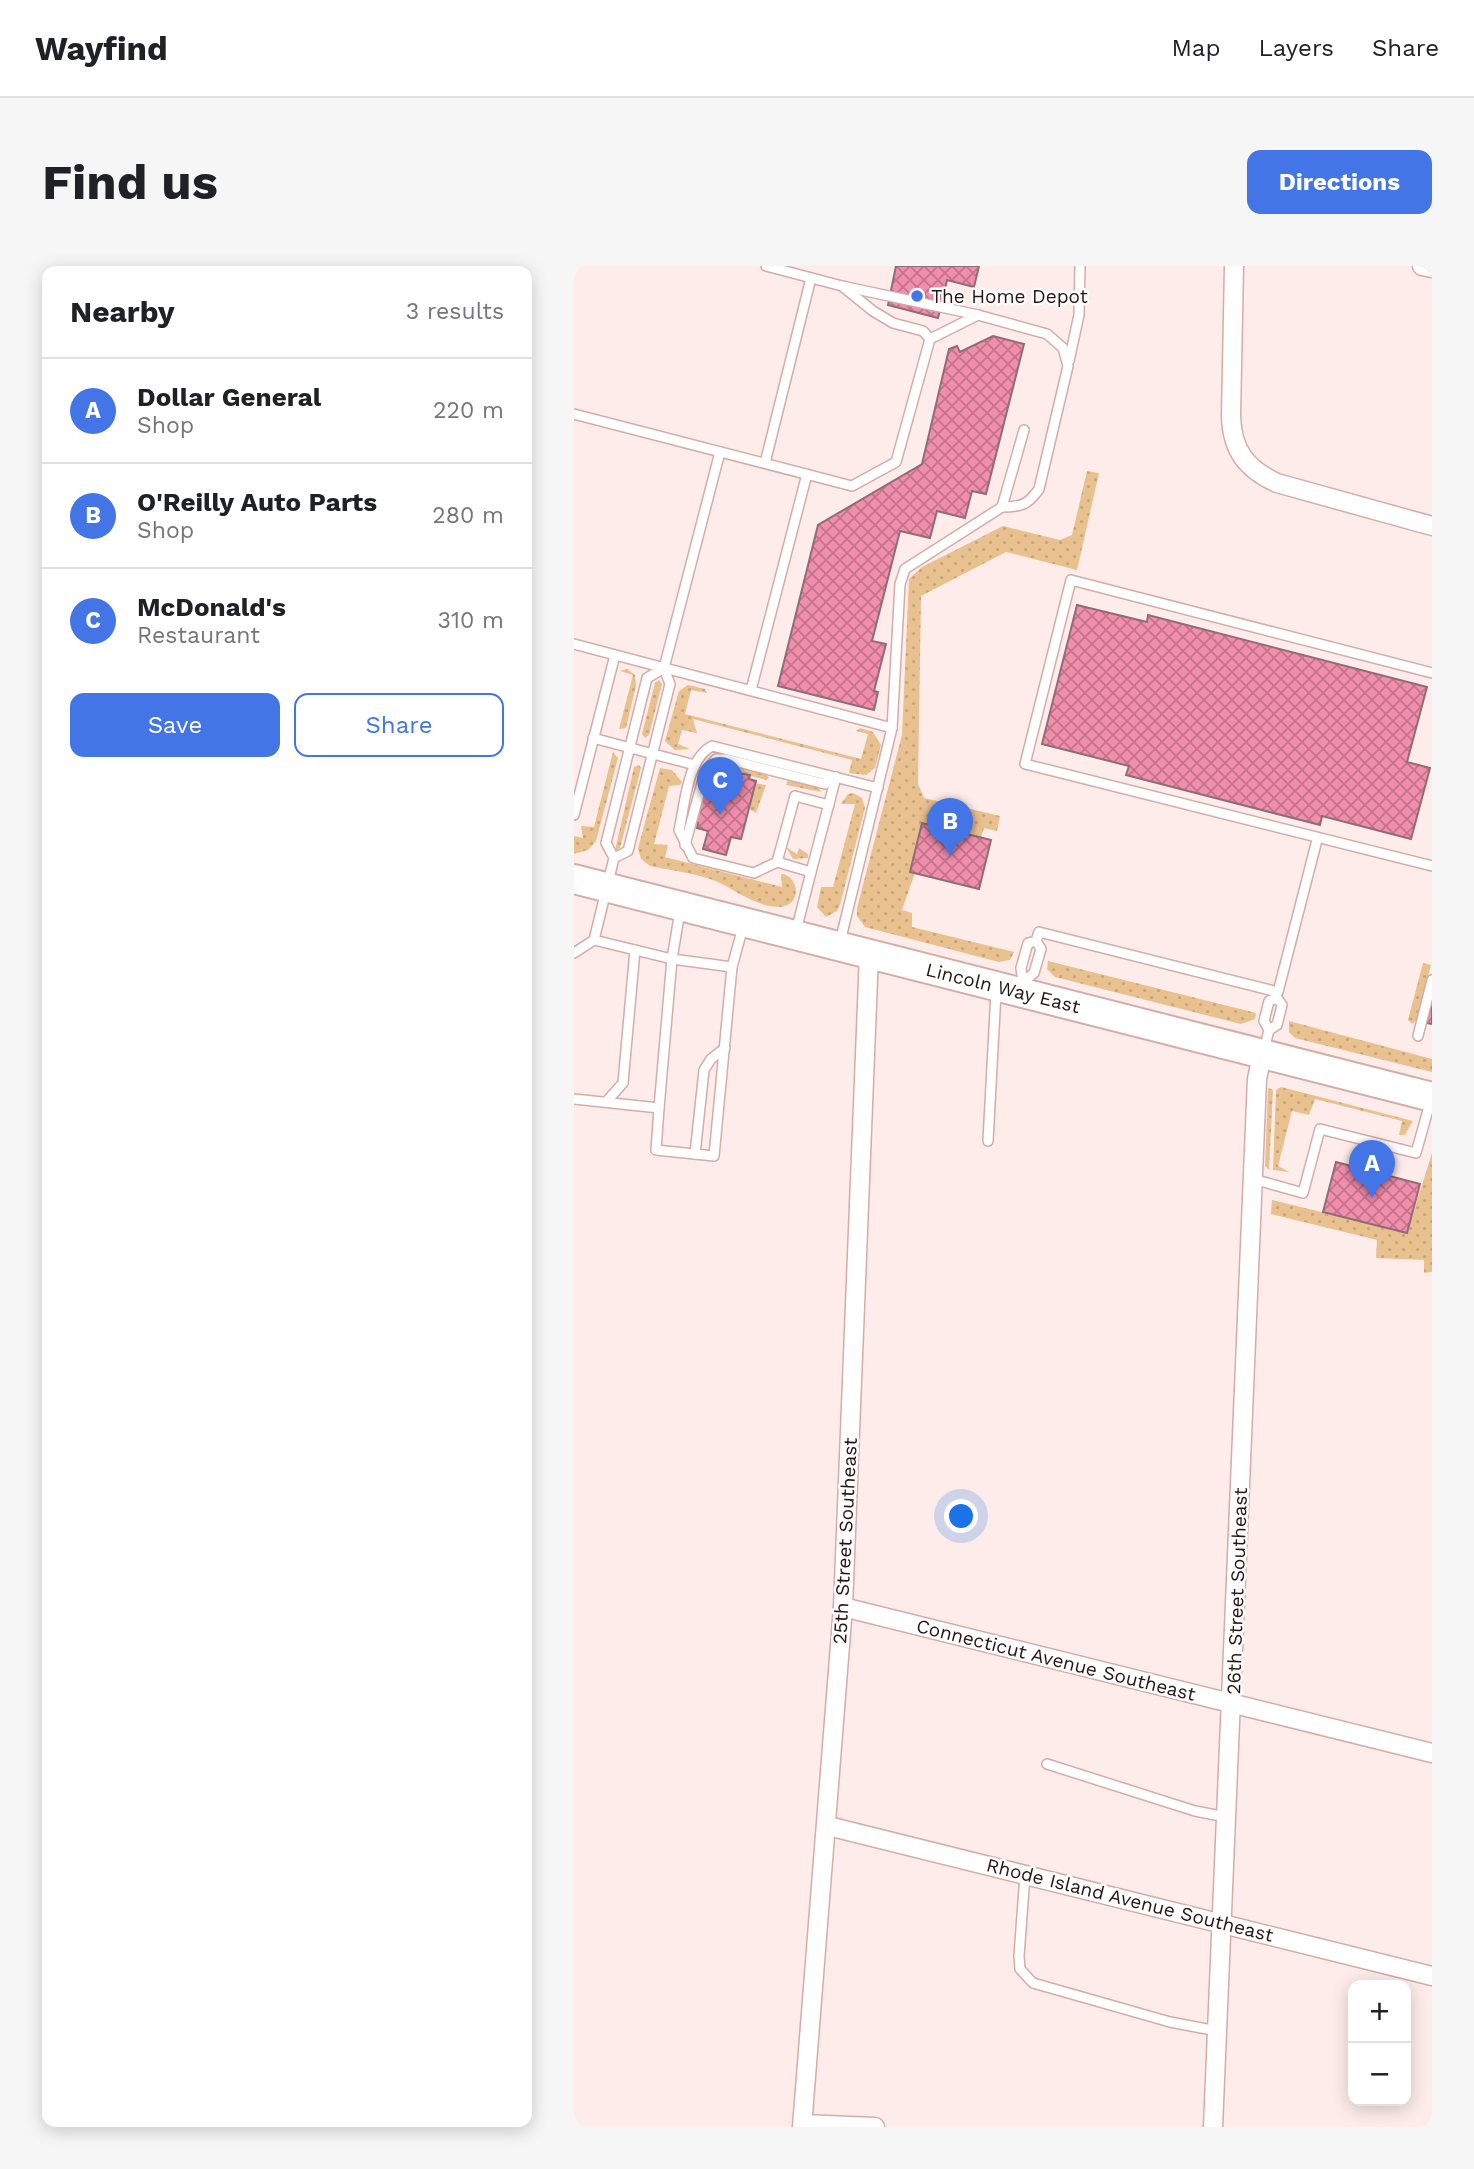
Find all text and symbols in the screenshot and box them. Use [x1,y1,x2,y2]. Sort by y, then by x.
text: Wayfind [35,29,168,68]
text: Map [1172,34,1220,62]
text: Layers [1258,34,1334,62]
text: Share [1372,34,1439,62]
button: Directions [1247,150,1432,214]
text: Find us [42,153,218,211]
place label: The Home Depot [931,285,1088,308]
marker: The Home Depot [909,288,925,304]
text: Nearby [70,294,175,329]
text: 3 results [406,298,504,325]
text: Dollar General [137,382,321,412]
text: A [85,397,101,424]
text: 220 m [433,397,504,424]
text: Shop [137,412,194,439]
text: O'Reilly Auto Parts [137,487,377,517]
text: B [85,502,101,529]
text: 280 m [432,502,504,529]
text: Shop [137,517,194,544]
text: McDonald's [137,592,286,622]
text: C [85,607,101,634]
text: 310 m [438,607,504,634]
text: Restaurant [137,622,260,649]
button: Save [70,693,280,757]
button: Share [294,693,504,757]
pin: C [697,757,743,815]
pin: B [927,798,973,856]
street label: Lincoln Way East [923,958,1083,1018]
pin: A [1349,1140,1395,1198]
street label: 25th Street Southeast [828,1437,862,1645]
street label: 26th Street Southeast [1222,1487,1252,1695]
your location [944,1499,978,1533]
street label: Connecticut Avenue Southeast [914,1614,1198,1706]
street label: Rhode Island Avenue Southeast [984,1853,1276,1947]
map controls [1348,1980,1411,2106]
button: + [1348,1980,1411,2043]
button: − [1348,2043,1411,2106]

